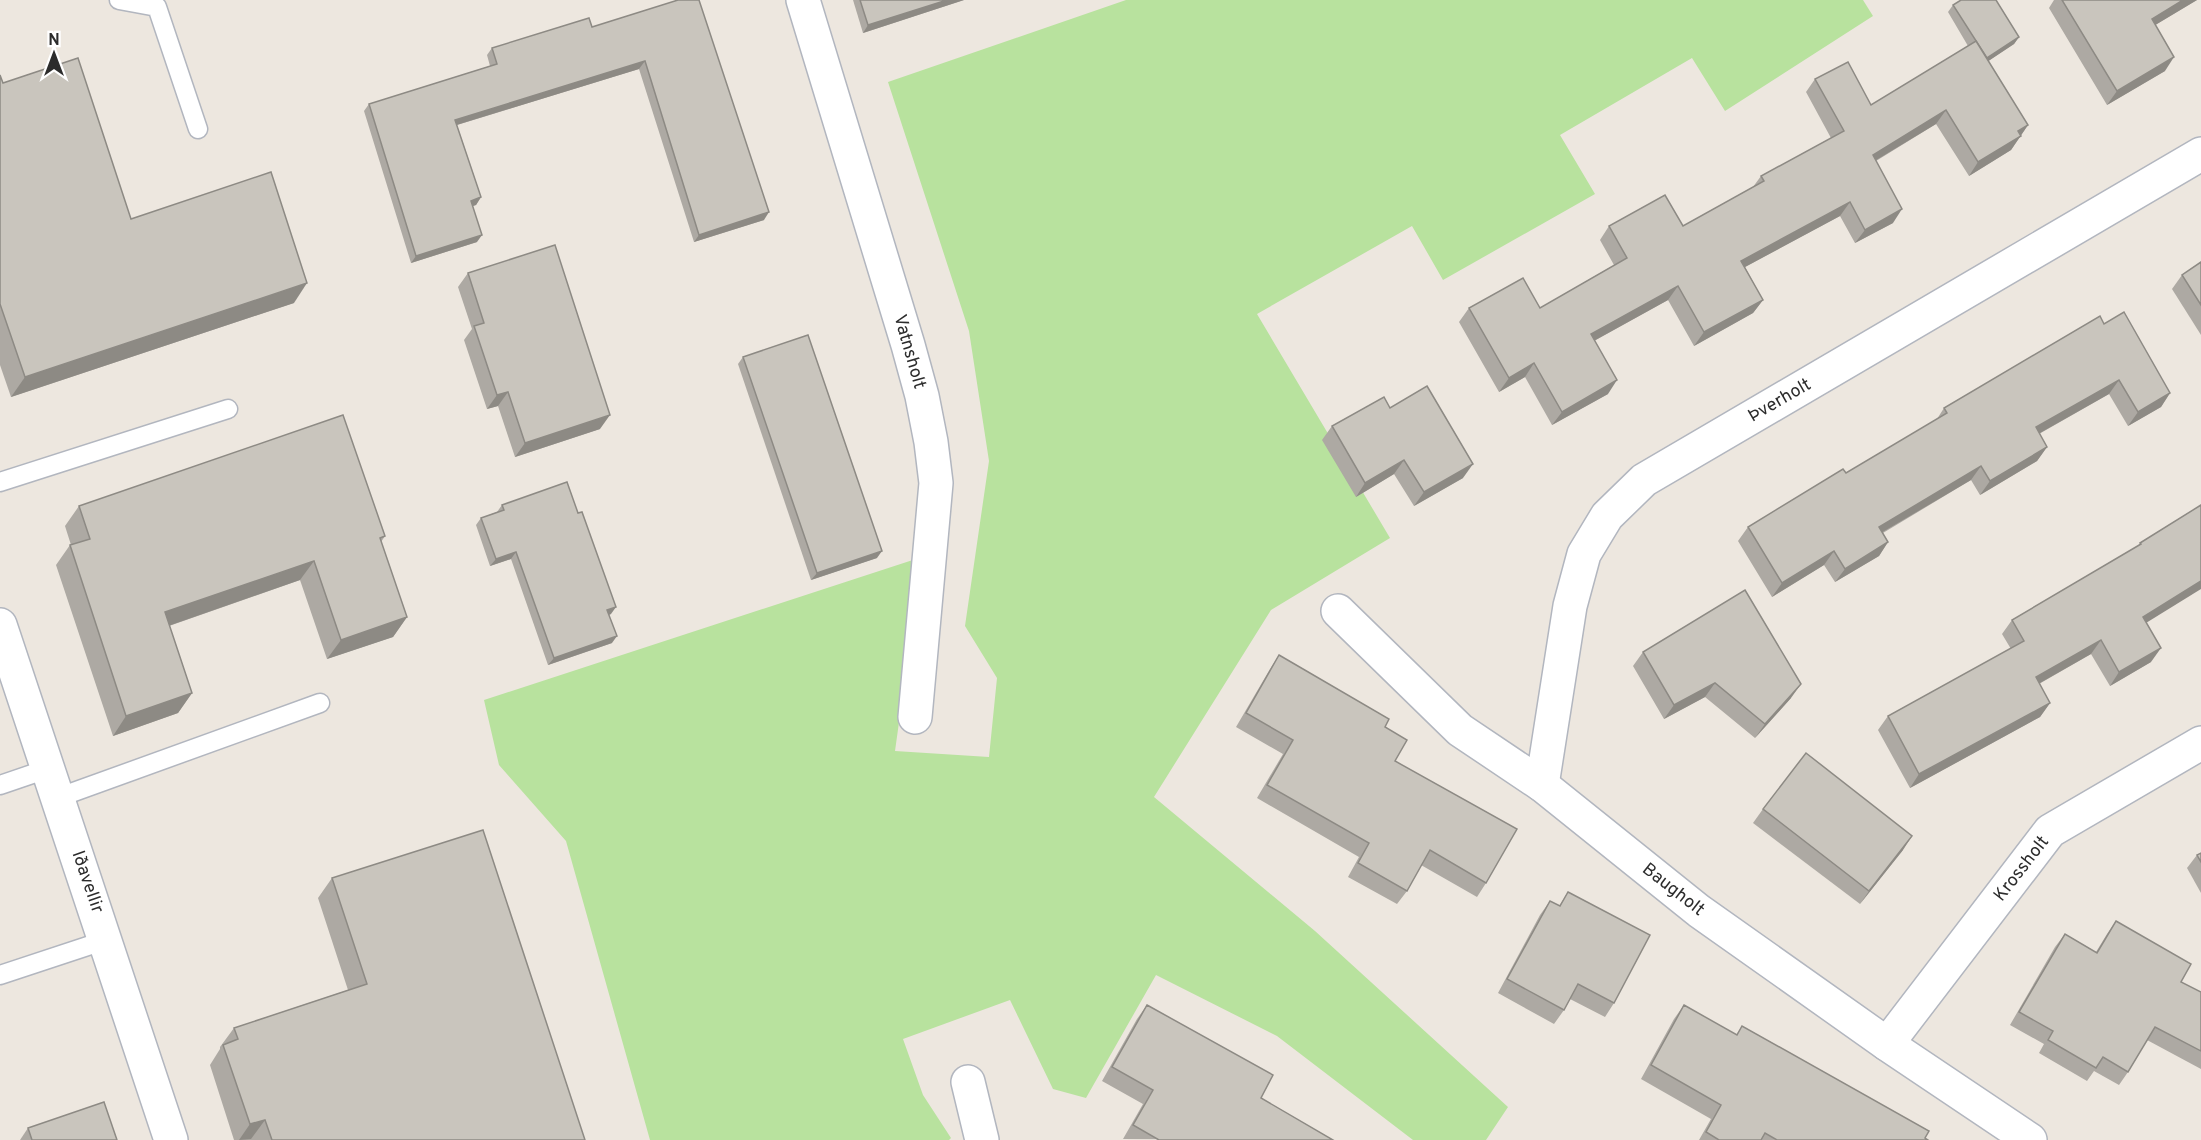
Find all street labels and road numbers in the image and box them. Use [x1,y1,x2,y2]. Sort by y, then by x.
street label: Vatnsholt [887,312,931,392]
street label: Þverholt [1744,374,1816,428]
street label: Krossholt [1989,832,2055,906]
street label: Iðavellir [66,848,108,916]
street label: Baugholt [1637,858,1709,922]

